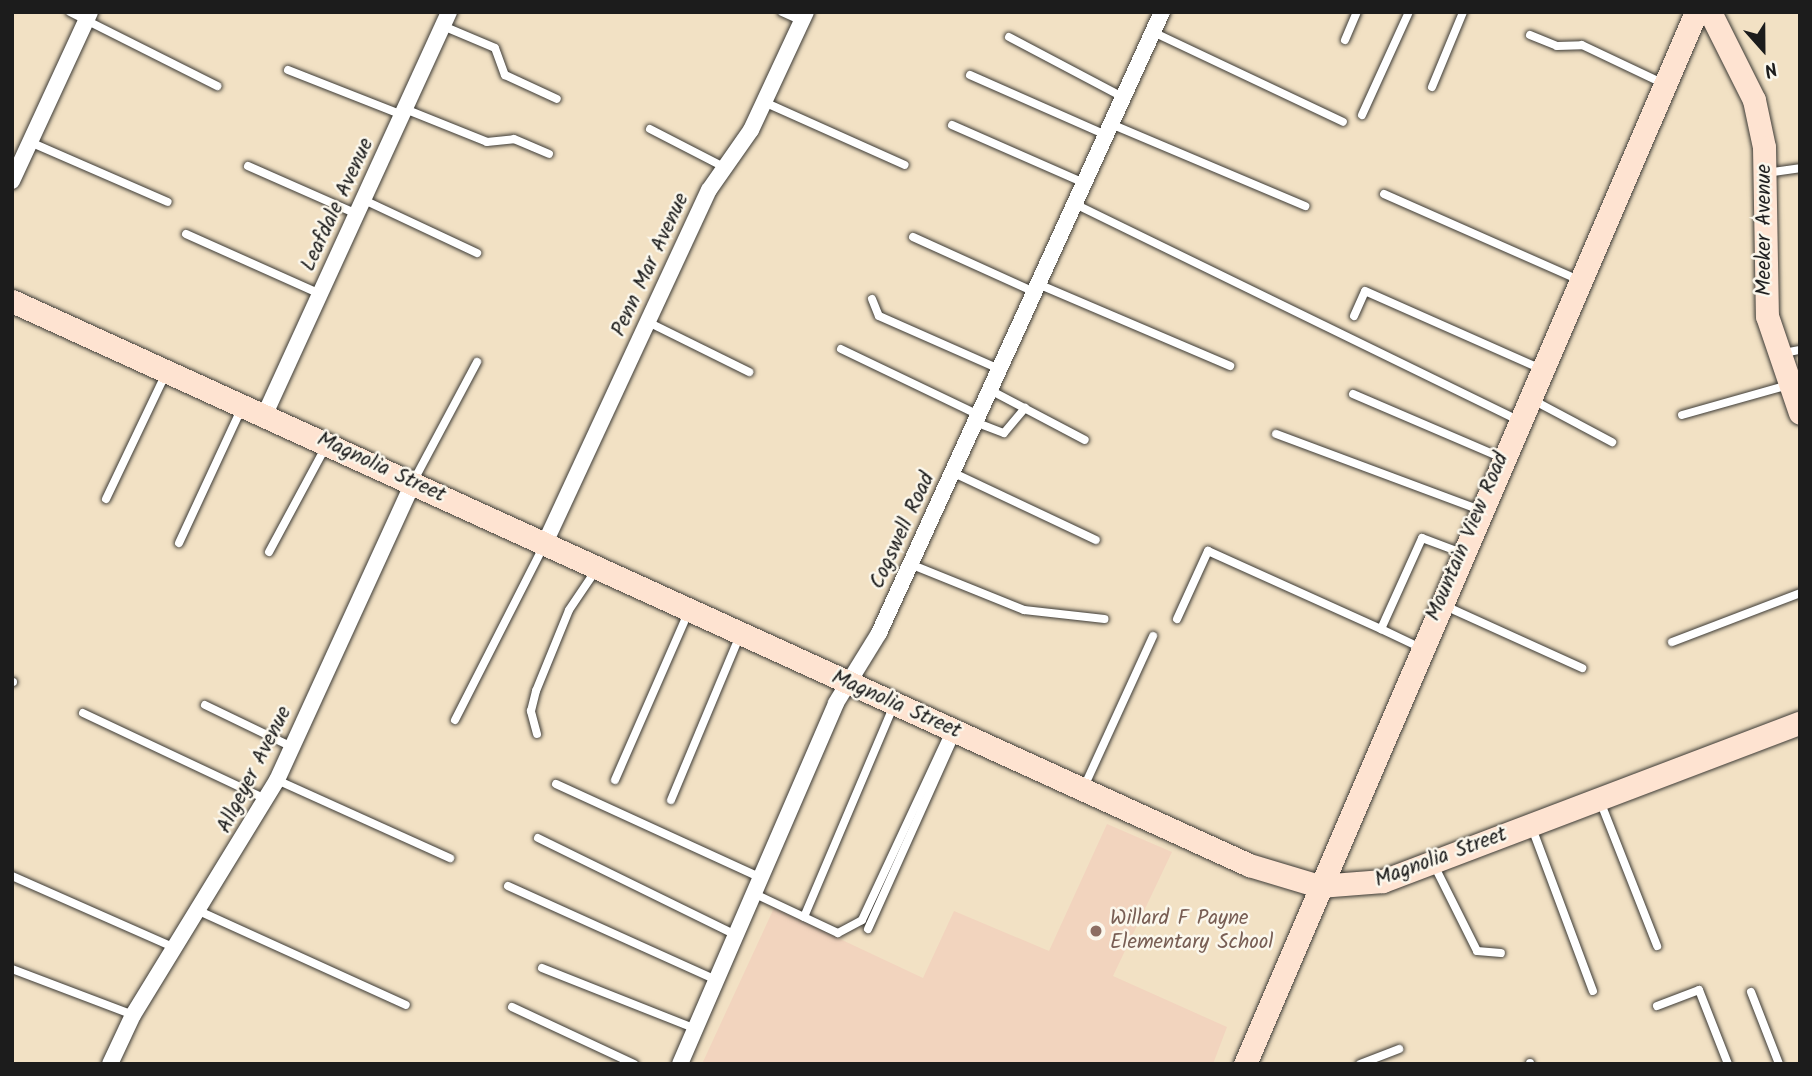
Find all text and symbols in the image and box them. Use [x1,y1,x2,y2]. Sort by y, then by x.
north arrow [1728,14,1798,84]
text: N [1760,52,1782,85]
street label: Leafdale Avenue [296,134,380,276]
street label: Meeker Avenue [1752,164,1778,296]
street label: Penn Mar Avenue [607,189,695,341]
street label: Magnolia Street [313,427,449,509]
street label: Mountain View Road [1421,449,1515,625]
street label: Cogswell Road [865,469,941,593]
street label: Magnolia Street [827,665,965,745]
street label: Allgeyer Avenue [212,702,298,838]
street label: Magnolia Street [1371,822,1511,894]
place label: Willard F Payne Elementary School [1110,906,1273,956]
marker: Willard F Payne Elementary School [1088,923,1104,939]

